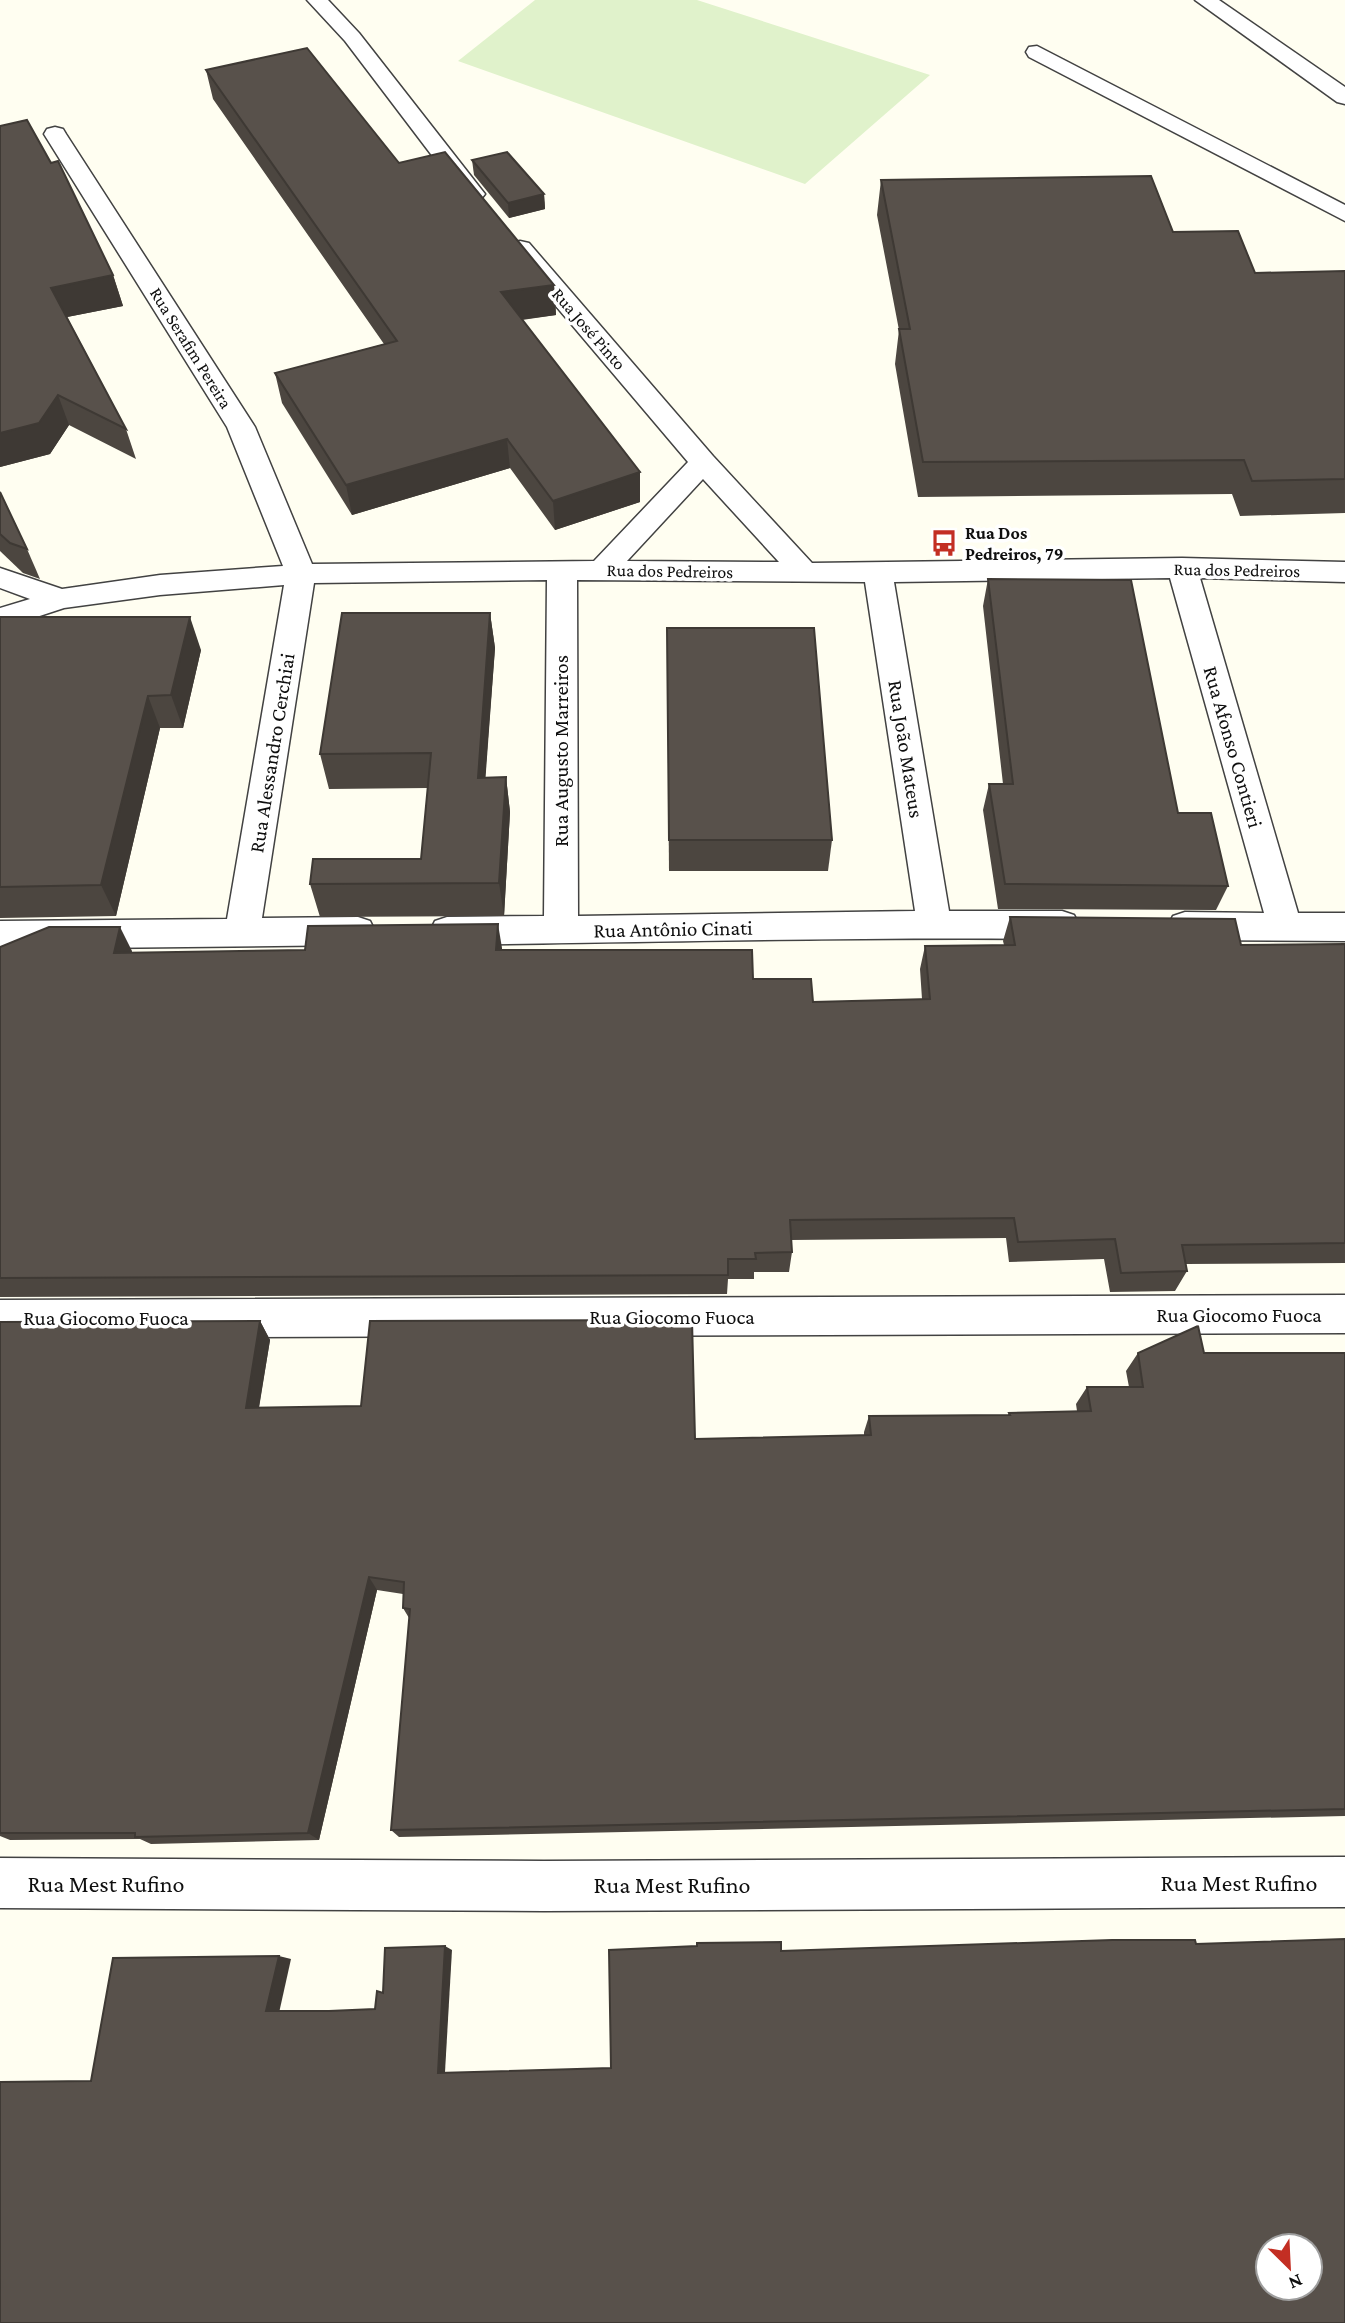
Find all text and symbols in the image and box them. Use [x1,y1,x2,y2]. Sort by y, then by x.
street label: Rua Serafim Pereira [146,284,236,412]
street label: Rua José Pinto [548,284,630,374]
place label: Rua Dos Pedreiros, 79 [965,523,1064,564]
bus stop icon: Rua Dos Pedreiros, 79 [929,528,959,558]
street label: Rua dos Pedreiros [1174,559,1300,581]
street label: Rua dos Pedreiros [607,560,733,582]
street label: Rua Alessandro Cerchiai [244,651,300,855]
street label: Rua Augusto Marreiros [549,655,573,847]
street label: Rua Afonso Contieri [1198,663,1268,831]
street label: Rua João Mateus [883,678,929,820]
street label: Rua Antônio Cinati [593,916,753,942]
street label: Rua Giocomo Fuoca [1156,1303,1322,1327]
street label: Rua Giocomo Fuoca [589,1305,755,1329]
street label: Rua Giocomo Fuoca [23,1306,189,1330]
street label: Rua Mest Rufino [1160,1869,1318,1896]
street label: Rua Mest Rufino [27,1870,185,1897]
street label: Rua Mest Rufino [593,1871,751,1898]
north arrow [1254,2232,1324,2302]
text: N [1285,2270,1306,2294]

